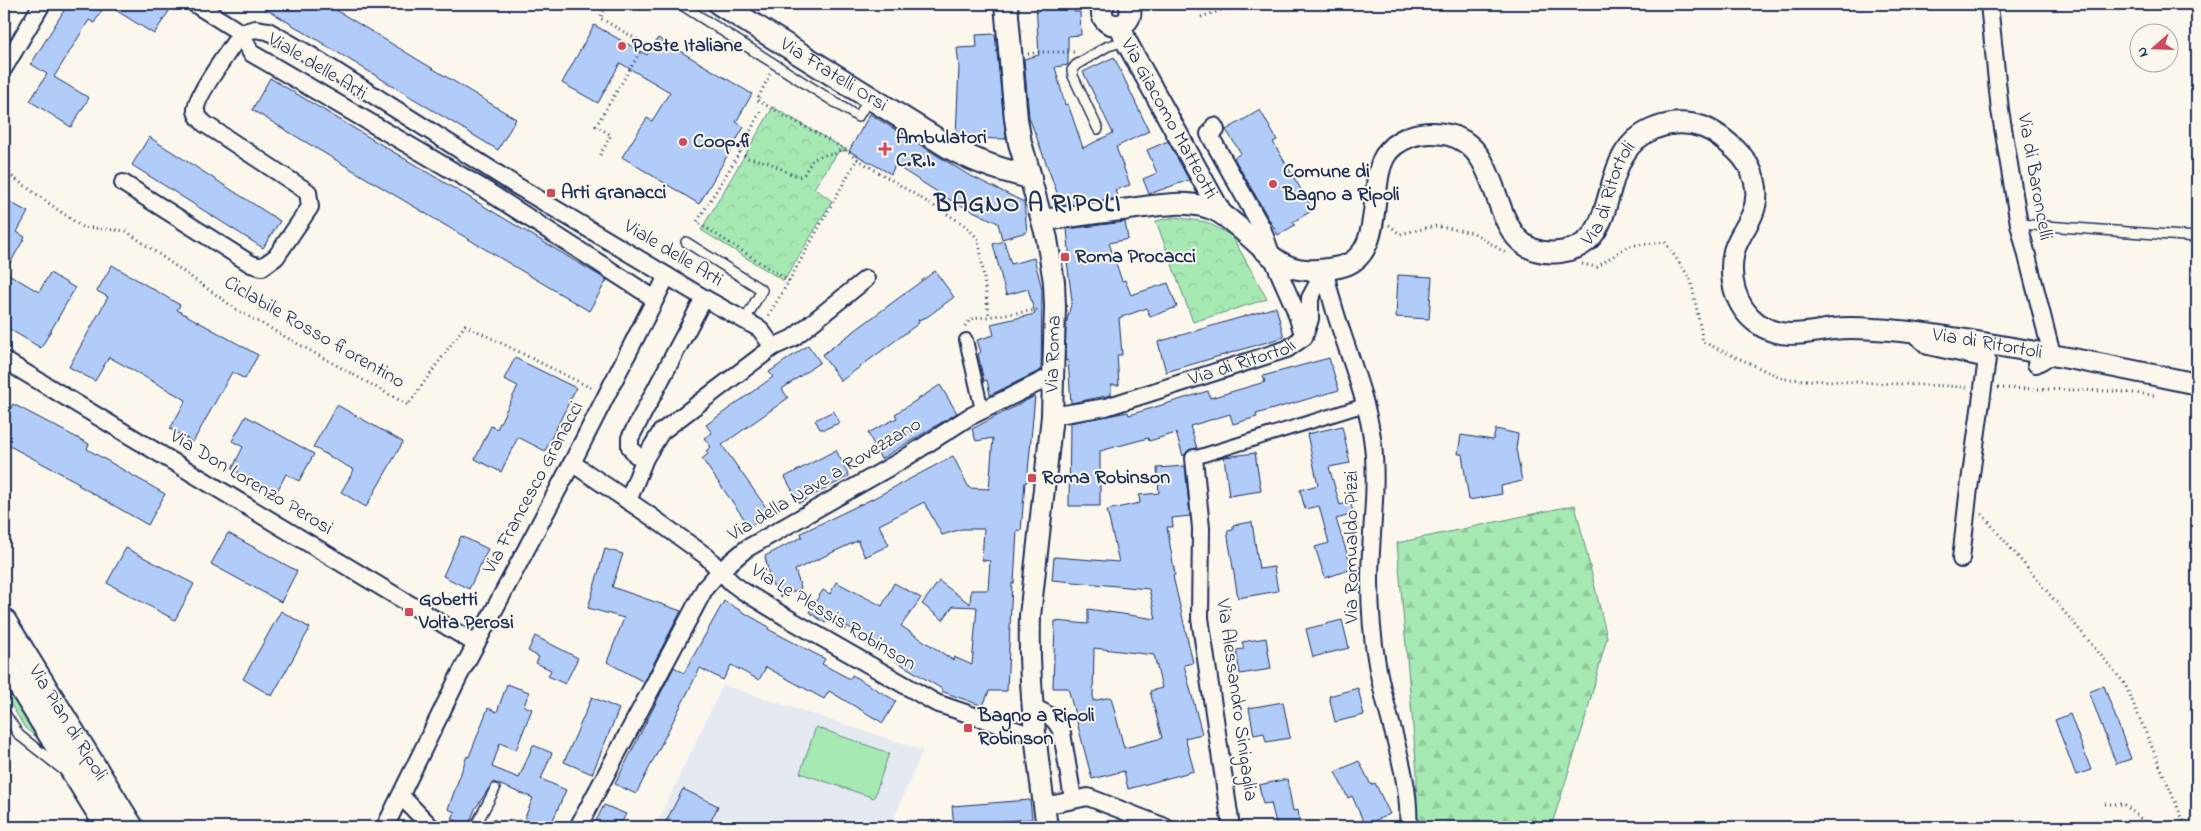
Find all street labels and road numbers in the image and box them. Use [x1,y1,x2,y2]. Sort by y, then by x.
street label: Viale delle Arti [261,25,372,108]
street label: Via Fratelli Orsi [773,30,893,120]
street label: Via Giacomo Matteotti [1112,32,1225,205]
street label: Via di Baroncelli [2008,110,2059,243]
street label: Via di Ritortoli [1574,134,1643,254]
street label: Viale delle Arti [617,212,728,295]
street label: Ciclabile Rosso fiorentino [218,269,410,397]
street label: Via Roma [1038,315,1070,394]
street label: Via di Ritortoli [1930,320,2045,367]
street label: Via di Ritortoli [1184,332,1303,394]
street label: Via Francesco Granacci [476,396,592,580]
street label: Via della Nave a Rovezzano [722,411,927,550]
street label: Via Don Lorenzo Perosi [163,422,338,543]
street label: Via Romualdo Pizzi [1338,470,1367,625]
street label: Via Le Plessis Robinson [744,557,921,679]
street label: Via Alessandro Sinigaglia [1206,596,1265,803]
street label: Via Pian di Ripoli [20,658,115,787]

